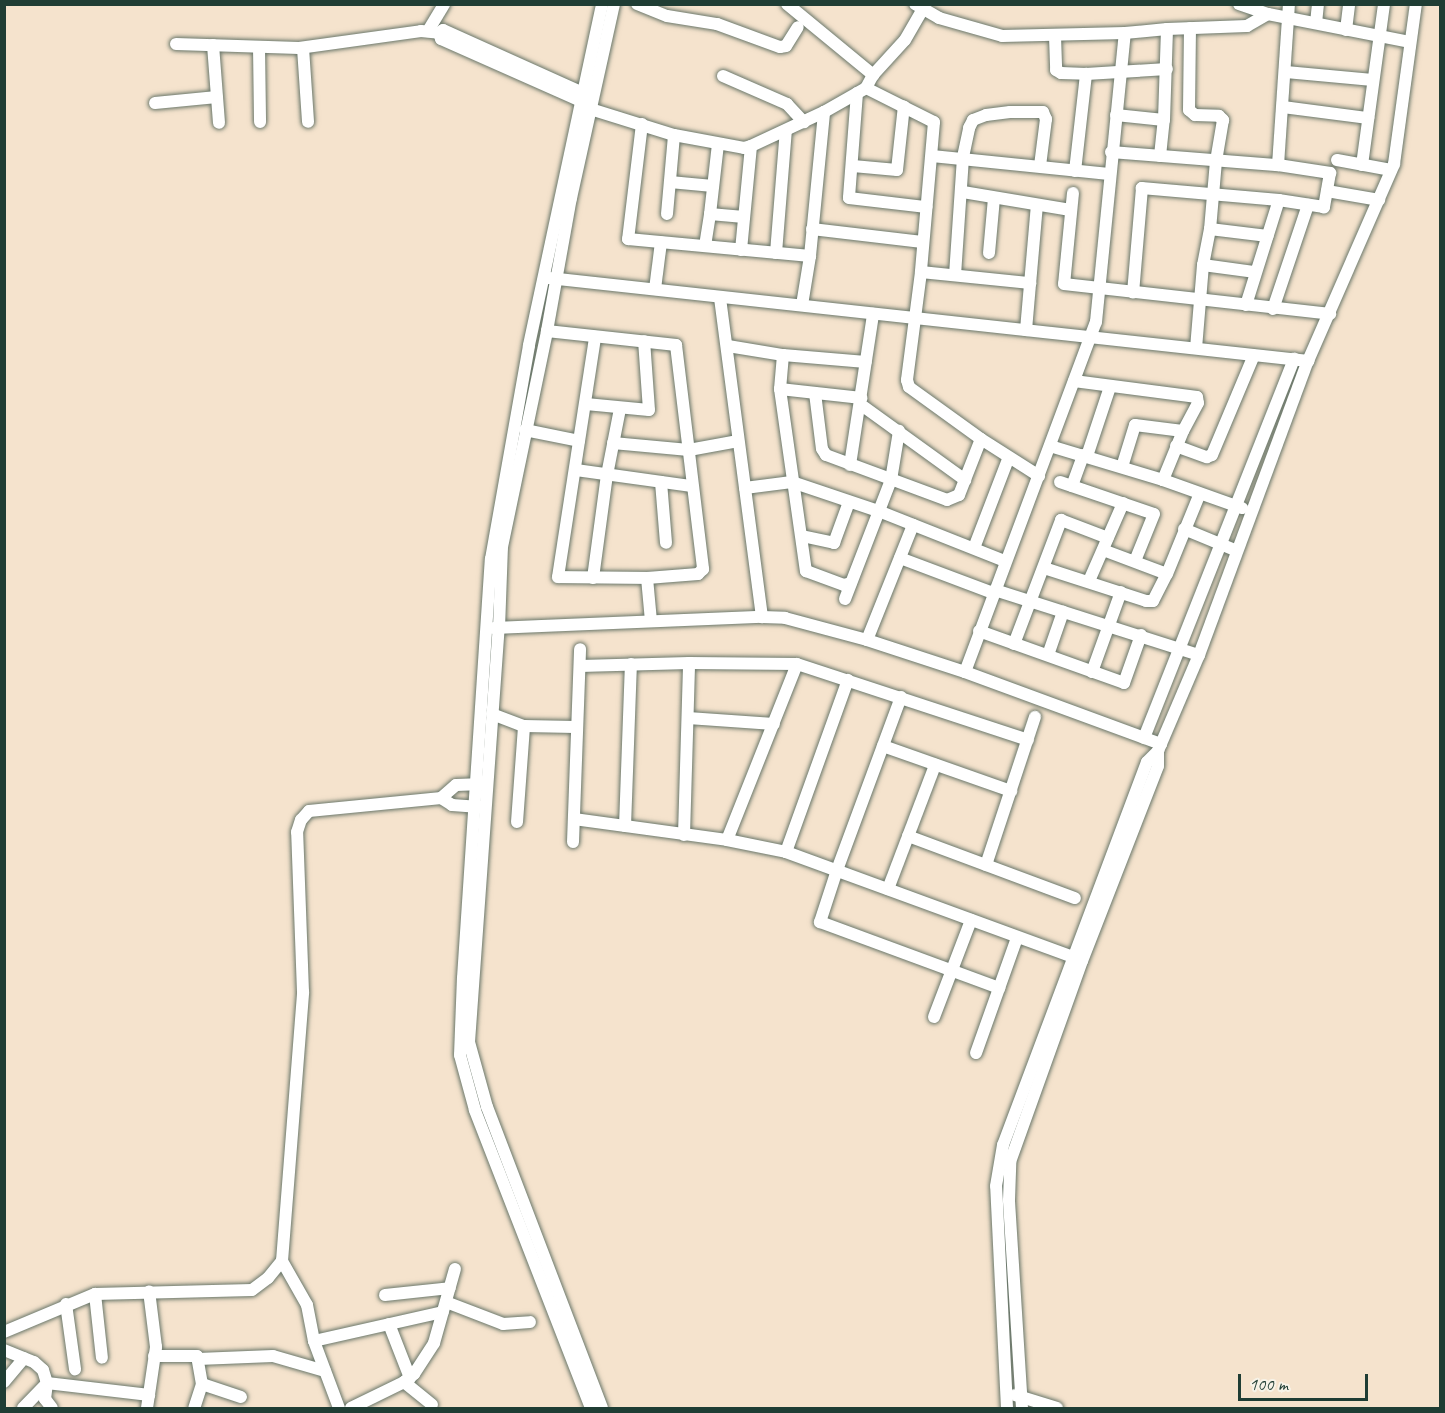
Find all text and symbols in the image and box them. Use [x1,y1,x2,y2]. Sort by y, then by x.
scale bar [1241,1362,1372,1400]
text: 100 m [1249,1373,1288,1395]

